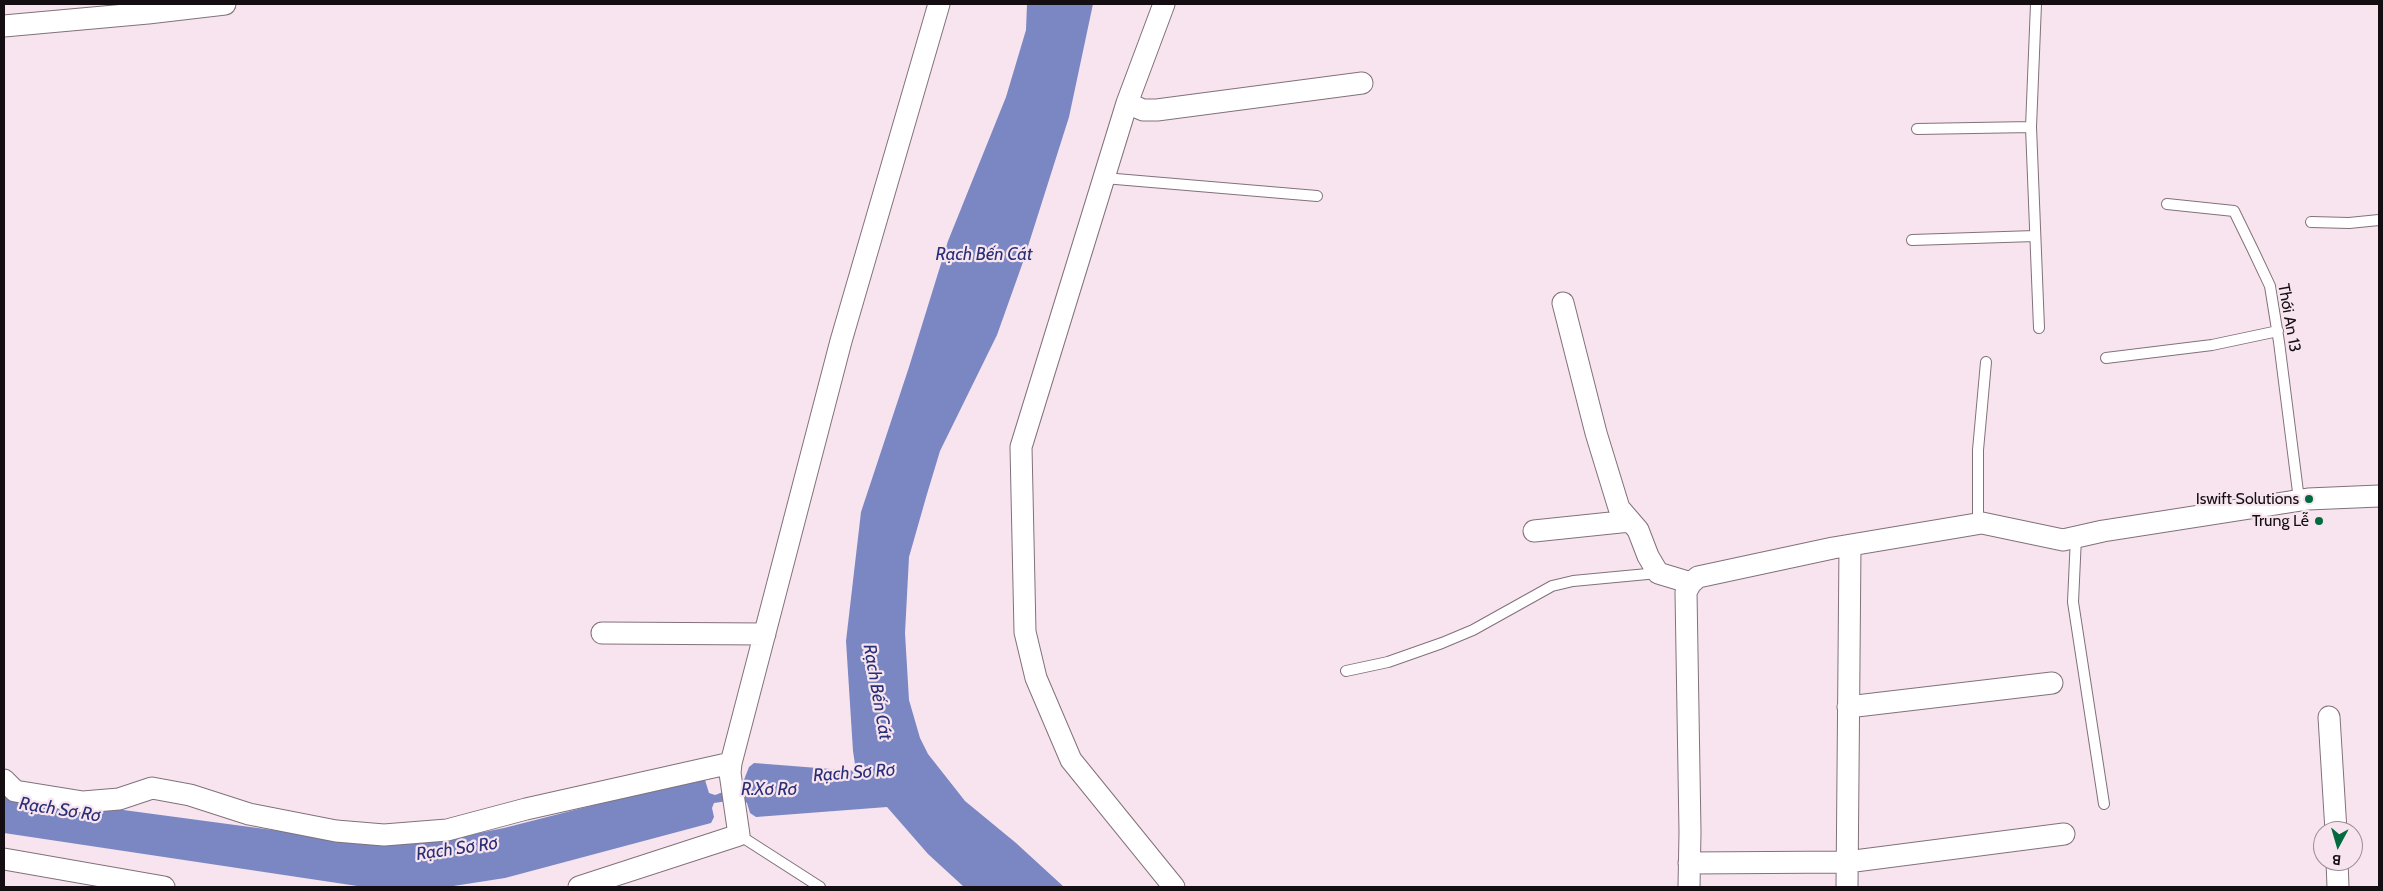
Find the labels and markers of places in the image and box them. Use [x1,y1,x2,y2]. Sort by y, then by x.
place label: Iswift Solutions [2196,489,2299,509]
marker: Iswift Solutions [2303,493,2315,505]
place label: Trung Lễ [2252,511,2309,531]
marker: Trung Lễ [2313,515,2325,527]

